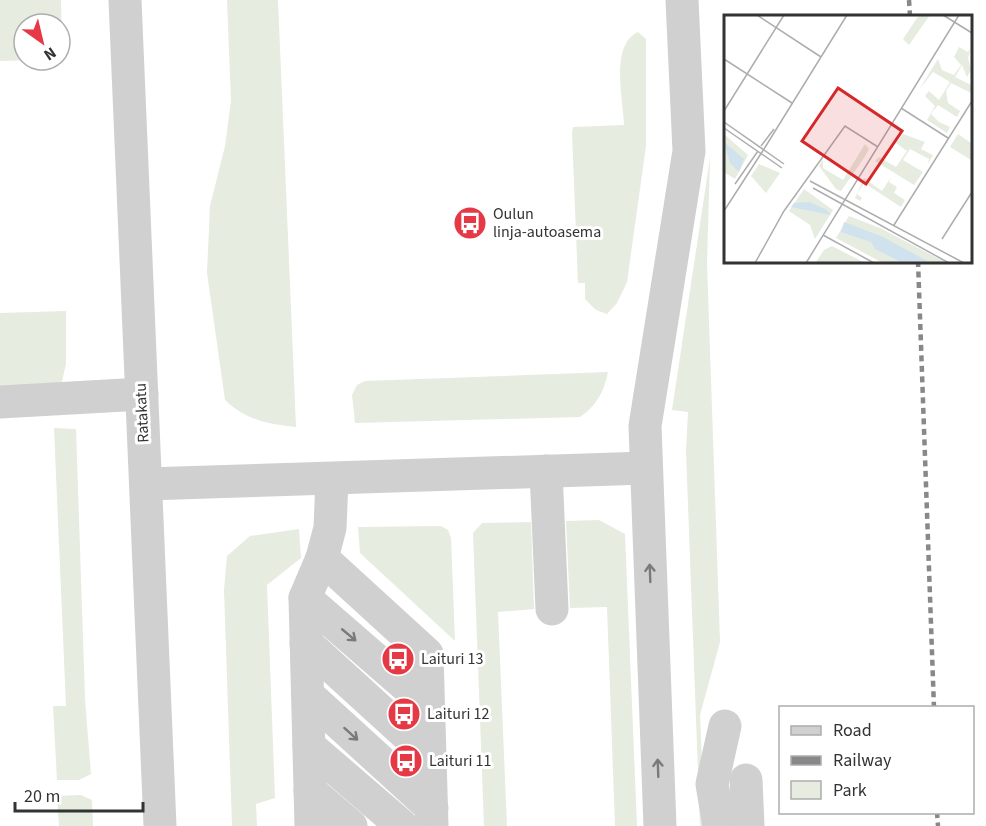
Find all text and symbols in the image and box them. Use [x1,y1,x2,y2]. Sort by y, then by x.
north arrow [12,12,72,72]
inset map [724,15,971,262]
text: N [39,42,60,66]
place label: Oulun linja-autoasema [493,203,601,243]
bus stop icon: Oulun linja-autoasema [452,205,488,241]
street label: Ratakatu [129,383,155,443]
one-way arrow [645,563,656,583]
one-way arrow [341,629,357,642]
bus stop icon: Laituri 13 [380,641,416,677]
place label: Laituri 13 [421,648,484,670]
bus stop icon: Laituri 12 [386,696,422,732]
place label: Laituri 12 [427,703,490,725]
legend [779,706,974,814]
text: Road [833,718,872,743]
one-way arrow [343,727,358,741]
bus stop icon: Laituri 11 [388,743,424,779]
text: Railway [833,748,892,773]
place label: Laituri 11 [429,750,492,772]
one-way arrow [652,758,663,778]
scale bar [15,775,142,813]
text: Park [833,778,867,803]
text: 20 m [24,784,60,809]

